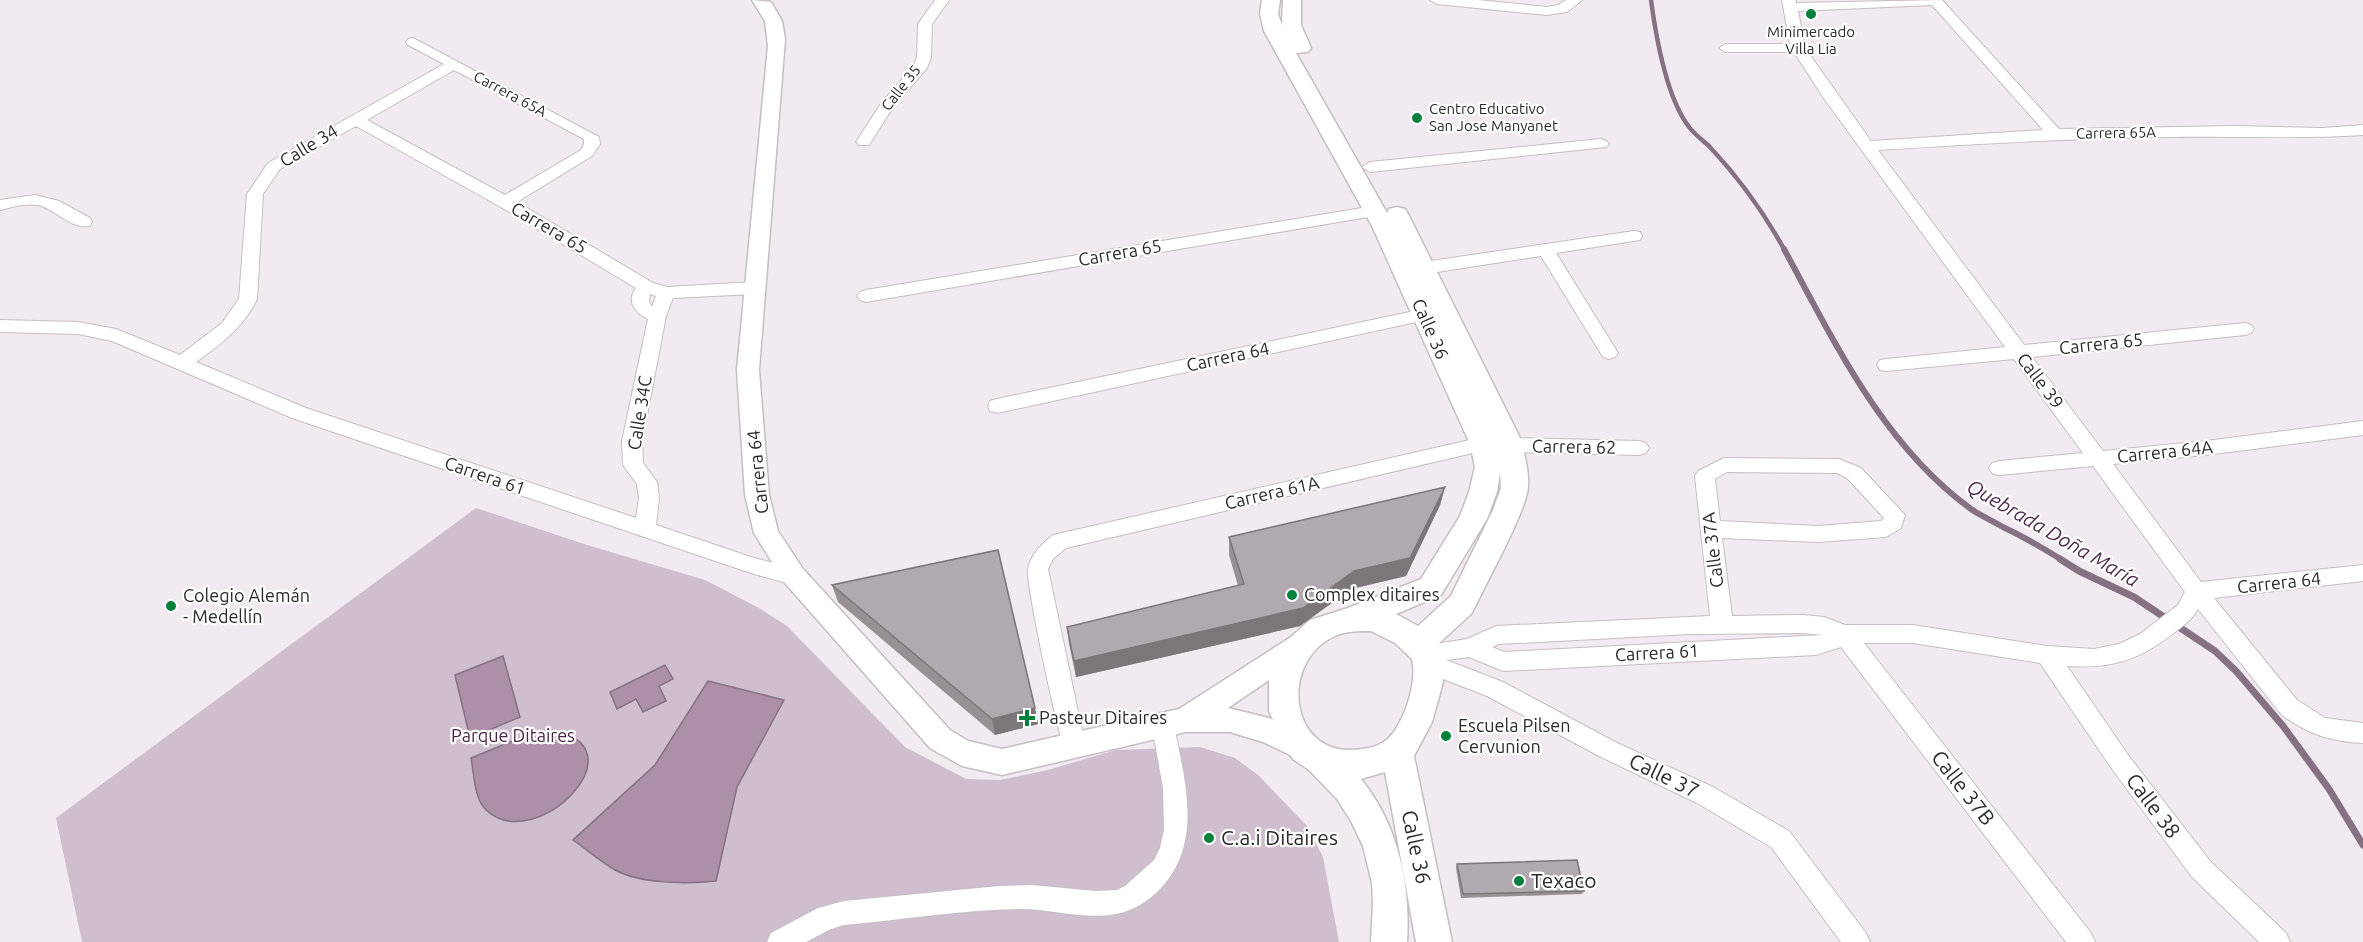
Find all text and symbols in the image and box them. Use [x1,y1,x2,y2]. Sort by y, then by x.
marker: Minimercado Villa Lia [1804,7,1818,21]
place label: Minimercado Villa Lia [1767,23,1855,57]
street label: Calle 35 [877,61,924,114]
street label: Carrera 65A [471,67,550,120]
place label: Centro Educativo San Jose Manyanet [1429,100,1558,134]
marker: Centro Educativo San Jose Manyanet [1410,111,1424,125]
street label: Calle 34 [276,120,341,170]
street label: Carrera 65A [2076,123,2156,142]
street label: Carrera 65 [508,197,591,257]
street label: Carrera 65 [1077,235,1163,269]
street label: Calle 36 [1409,295,1453,362]
street label: Carrera 65 [2058,329,2144,357]
street label: Carrera 64 [1184,337,1271,375]
street label: Calle 39 [2014,349,2068,412]
street label: Calle 34C [623,374,655,452]
street label: Carrera 64 [743,429,771,515]
street label: Carrera 62 [1532,435,1616,457]
street label: Carrera 64A [2116,436,2214,466]
street label: Carrera 61 [442,452,528,498]
street label: Carrera 61A [1223,471,1321,513]
water label: Quebrada Doña María [1963,474,2143,592]
street label: Calle 37A [1697,511,1727,589]
street label: Carrera 64 [2236,568,2322,596]
place label: Complex ditaires [1304,584,1440,604]
place label: Colegio Alemán - Medellín [183,585,310,626]
marker: Complex ditaires [1285,588,1299,602]
marker: Colegio Alemán - Medellín [164,599,178,613]
street label: Carrera 61 [1614,640,1700,664]
place label: Pasteur Ditaires [1039,707,1167,727]
marker: Pasteur Ditaires [1020,711,1034,725]
place label: Escuela Pilsen Cervunion [1458,715,1571,756]
park label: Parque Ditaires [451,725,575,745]
marker: Escuela Pilsen Cervunion [1439,729,1453,743]
street label: Calle 37B [1927,745,2000,829]
street label: Calle 37 [1626,748,1703,802]
street label: Calle 38 [2122,768,2186,842]
street label: Calle 36 [1397,808,1436,886]
place label: C.a.i Ditaires [1221,825,1338,849]
marker: C.a.i Ditaires [1202,831,1216,845]
place label: Texaco [1531,868,1597,892]
marker: Texaco [1512,874,1526,888]

